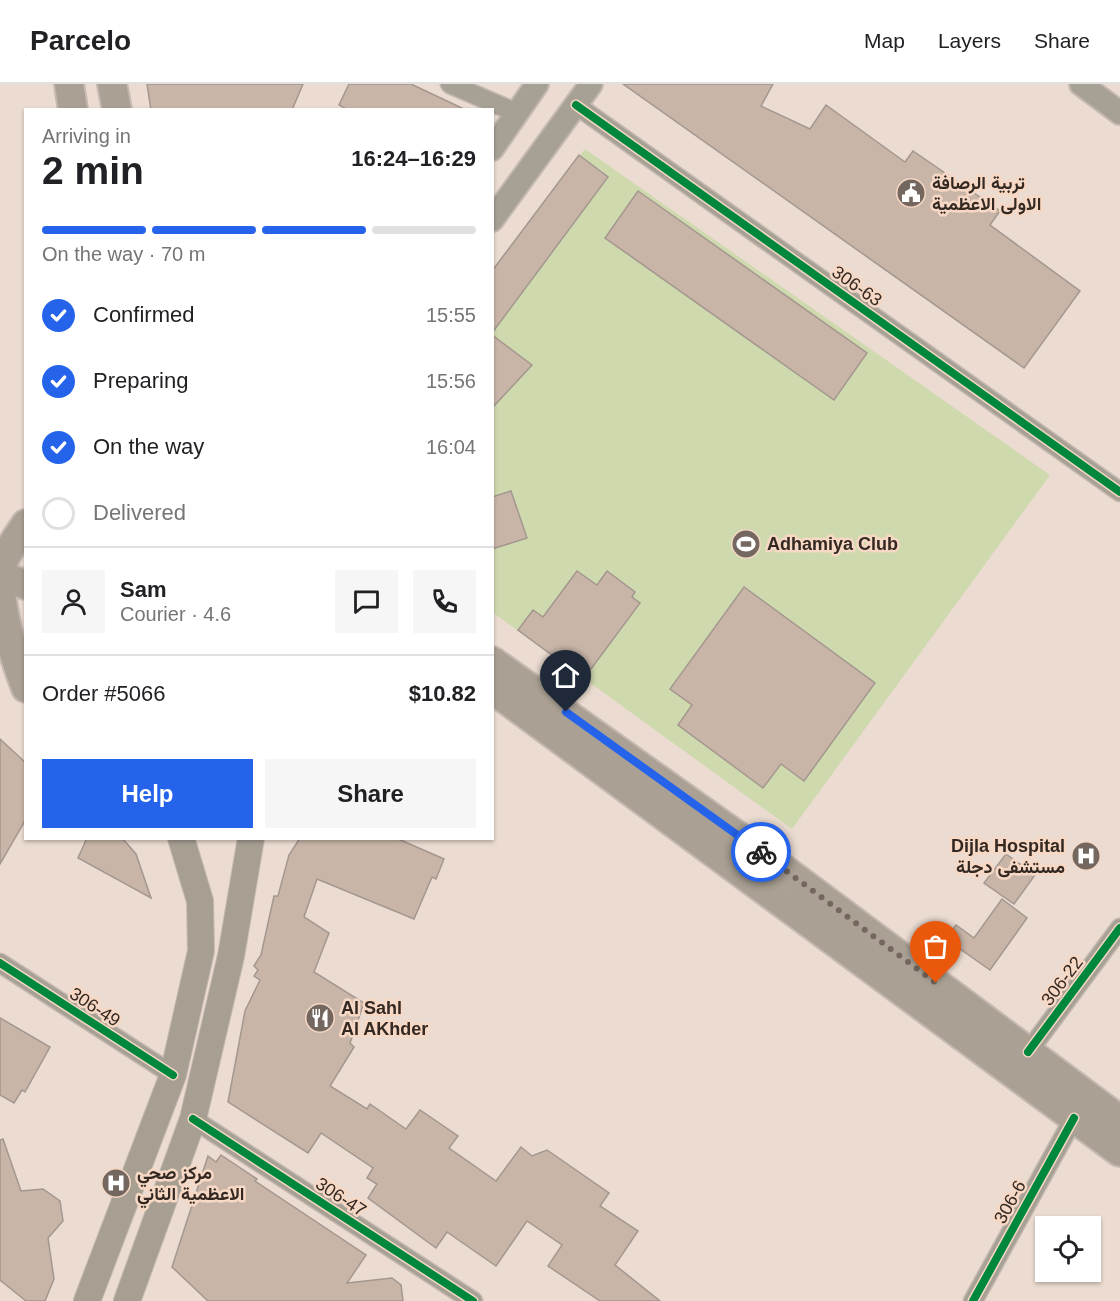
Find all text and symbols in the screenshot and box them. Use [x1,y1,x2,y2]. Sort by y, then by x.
text: Parcelo [30,25,131,56]
text: Map [864,29,905,52]
text: Layers [938,29,1001,52]
text: Share [1034,29,1090,52]
text: Arriving in [42,125,131,147]
text: 16:24–16:29 [351,146,476,171]
text: 2 min [42,149,144,192]
place label: تربية الرصافة الاولى الاعظمية [932,173,1041,215]
public building icon: تربية الرصافة الاولى الاعظمية [895,177,927,209]
text: On the way · 70 m [42,243,205,265]
street label: 306-63 [828,262,886,310]
icon: check [42,299,75,332]
text: Confirmed [93,302,194,327]
text: 15:55 [426,304,476,326]
icon: check [42,365,75,398]
text: Preparing [93,368,188,393]
text: 15:56 [426,370,476,392]
icon: check [42,431,75,464]
text: On the way [93,434,204,459]
text: 16:04 [426,436,476,458]
text: Delivered [93,500,186,525]
sports icon: Adhamiya Club [730,528,762,560]
place label: Adhamiya Club [767,534,898,554]
button: person [42,570,105,633]
button: chat [335,570,398,633]
button: phone [413,570,476,633]
text: Sam [120,577,166,602]
text: Courier · 4.6 [120,603,231,625]
pin [540,650,591,712]
icon: home [549,659,582,692]
text: Order #5066 [42,681,166,706]
text: $10.82 [409,681,476,706]
button: Help [42,759,253,828]
button: Share [265,759,476,828]
courier [731,822,791,882]
icon: bike [745,836,778,869]
place label: Dijla Hospital مستشفى دجلة [951,836,1065,878]
hospital icon: Dijla Hospital مستشفى دجلة [1070,840,1102,872]
pin [910,921,961,983]
icon: bag [919,930,952,963]
street label: 306-22 [1037,953,1087,1009]
street label: 306-49 [66,983,124,1031]
place label: Al Sahl Al AKhder [341,998,428,1039]
restaurant icon: Al Sahl Al AKhder [304,1002,336,1034]
place label: مركز صحي الاعظمية الثاني [137,1163,245,1209]
hospital icon: مركز صحي الاعظمية الثاني [100,1167,132,1199]
street label: 306-47 [312,1173,370,1221]
street label: 306-6 [990,1177,1030,1227]
map controls [1035,1216,1101,1282]
button: locate [1035,1216,1101,1282]

